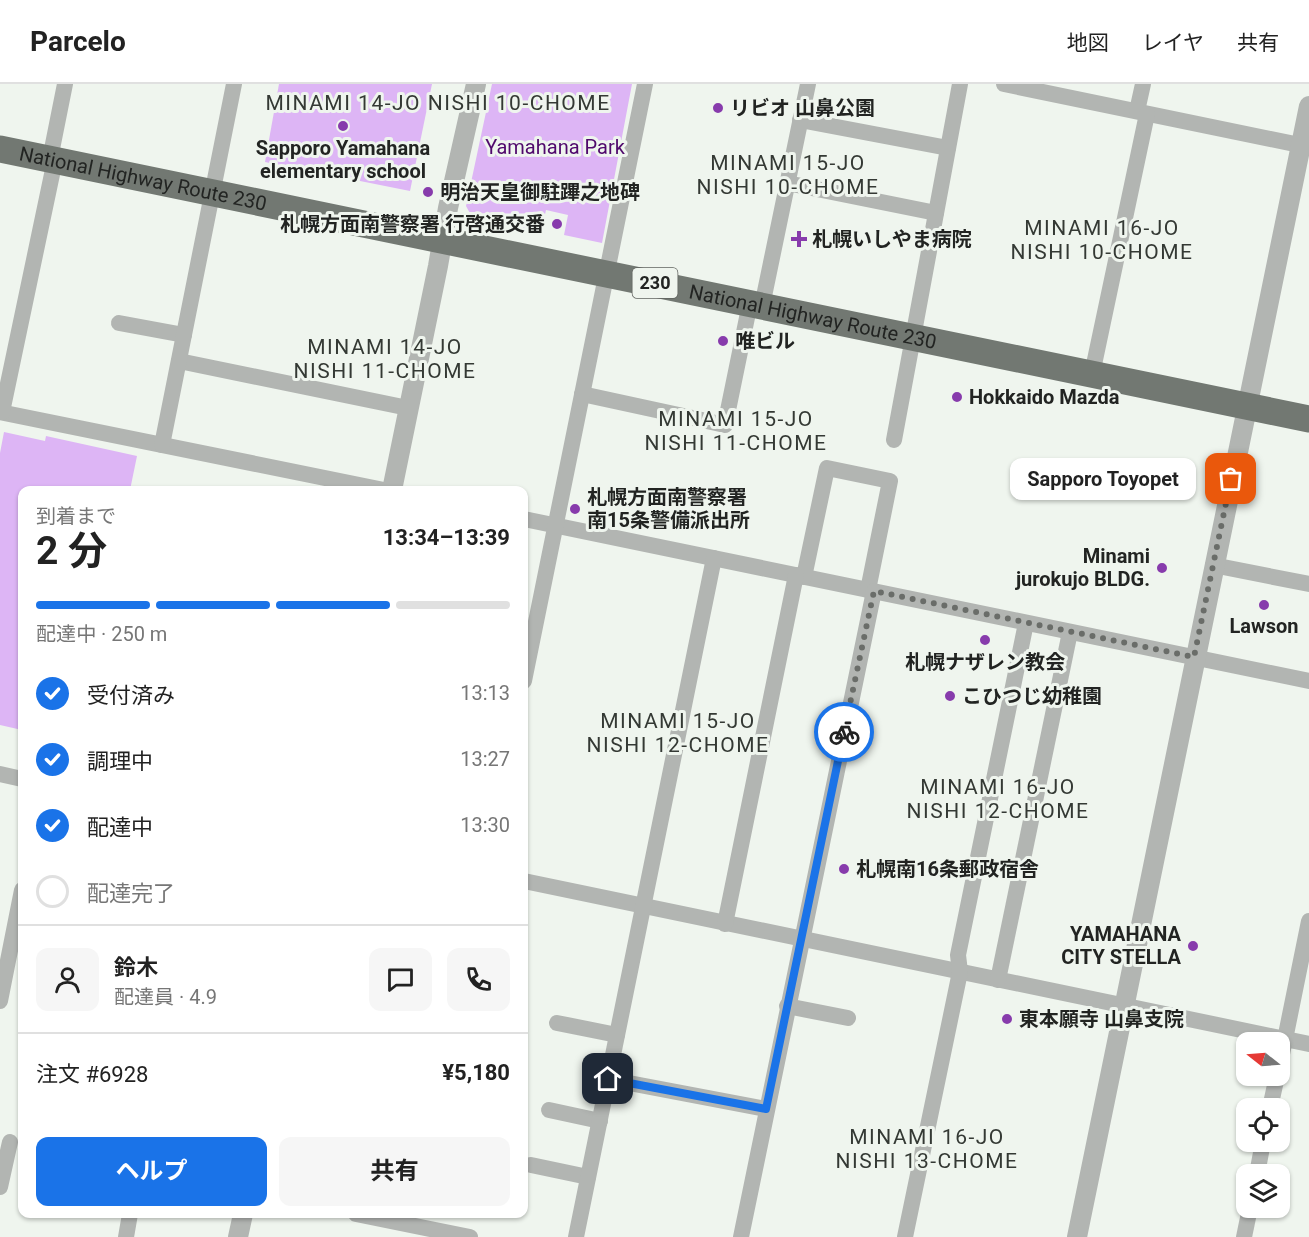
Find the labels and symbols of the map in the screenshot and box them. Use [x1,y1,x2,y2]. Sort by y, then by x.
district label: MINAMI 14-JO NISHI 10-CHOME [265,91,611,115]
place label: リビオ 山鼻公園 [730,96,875,120]
marker: リビオ 山鼻公園 [711,101,725,115]
marker: Sapporo Yamahana elementary school [336,119,350,133]
park label: Yamahana Park [485,135,626,159]
place label: Sapporo Yamahana elementary school [256,136,430,183]
street label: National Highway Route 230 [17,141,269,216]
district label: MINAMI 15-JO NISHI 10-CHOME [697,151,879,199]
place label: 明治天皇御駐蹕之地碑 [440,180,640,204]
marker: 明治天皇御駐蹕之地碑 [421,185,435,199]
place label: 札幌方面南警察署 行啓通交番 [280,212,545,236]
district label: MINAMI 16-JO NISHI 10-CHOME [1011,216,1193,264]
marker: 札幌方面南警察署 行啓通交番 [550,217,564,231]
place label: 札幌いしやま病院 [812,227,972,251]
marker: 札幌いしやま病院 [790,230,808,248]
road number: 230 [632,268,678,298]
street label: National Highway Route 230 [687,279,939,354]
place label: 唯ビル [735,329,795,353]
marker: 唯ビル [716,334,730,348]
district label: MINAMI 14-JO NISHI 11-CHOME [294,335,476,383]
place label: Hokkaido Mazda [969,385,1120,409]
marker: Hokkaido Mazda [950,390,964,404]
district label: MINAMI 15-JO NISHI 11-CHOME [645,407,827,455]
pin [1205,453,1256,504]
callout: Sapporo Toyopet [1009,458,1195,500]
place label: 札幌方面南警察署 南15条警備派出所 [587,485,750,532]
marker: 札幌方面南警察署 南15条警備派出所 [568,502,582,516]
place label: Minami jurokujo BLDG. [1015,544,1150,591]
marker: Minami jurokujo BLDG. [1155,561,1169,575]
marker: Lawson [1257,598,1271,612]
place label: Lawson [1230,614,1298,638]
marker: 札幌ナザレン教会 [978,633,992,647]
place label: 札幌ナザレン教会 [905,650,1065,674]
place label: こひつじ幼稚園 [962,684,1102,708]
marker: こひつじ幼稚園 [943,689,957,703]
courier [814,702,874,762]
district label: MINAMI 15-JO NISHI 12-CHOME [587,709,769,757]
district label: MINAMI 16-JO NISHI 12-CHOME [907,775,1089,823]
place label: 札幌南16条郵政宿舎 [856,857,1039,881]
marker: 札幌南16条郵政宿舎 [837,862,851,876]
place label: YAMAHANA CITY STELLA [1061,922,1182,969]
marker: YAMAHANA CITY STELLA [1186,939,1200,953]
place label: 東本願寺 山鼻支院 [1019,1007,1184,1031]
marker: 東本願寺 山鼻支院 [1000,1012,1014,1026]
north arrow [1236,1032,1290,1086]
pin [582,1053,633,1104]
district label: MINAMI 16-JO NISHI 13-CHOME [836,1125,1018,1173]

